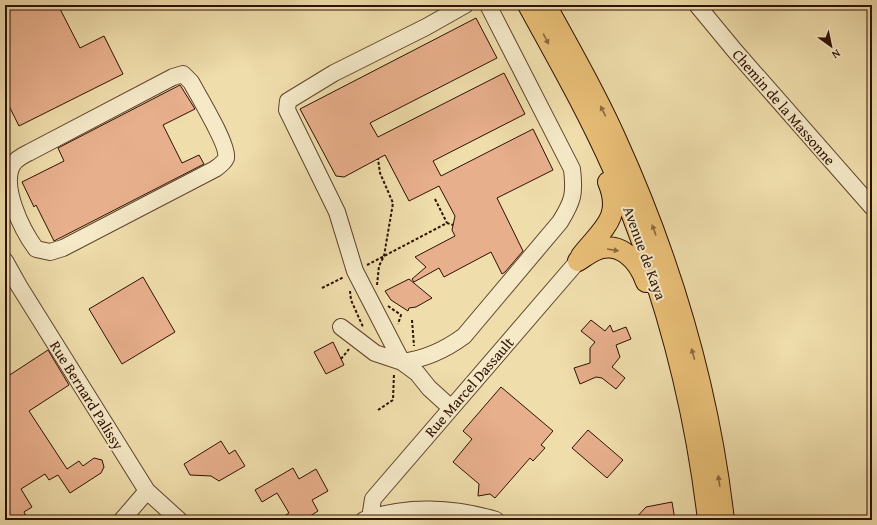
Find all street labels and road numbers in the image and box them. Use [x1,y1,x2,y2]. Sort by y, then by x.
street label: Chemin de la Massonne [728,44,840,170]
street label: Avenue de Kaya [618,203,672,303]
street label: Rue Marcel Dassault [420,332,519,442]
street label: Rue Bernard Palissy [45,337,129,454]

